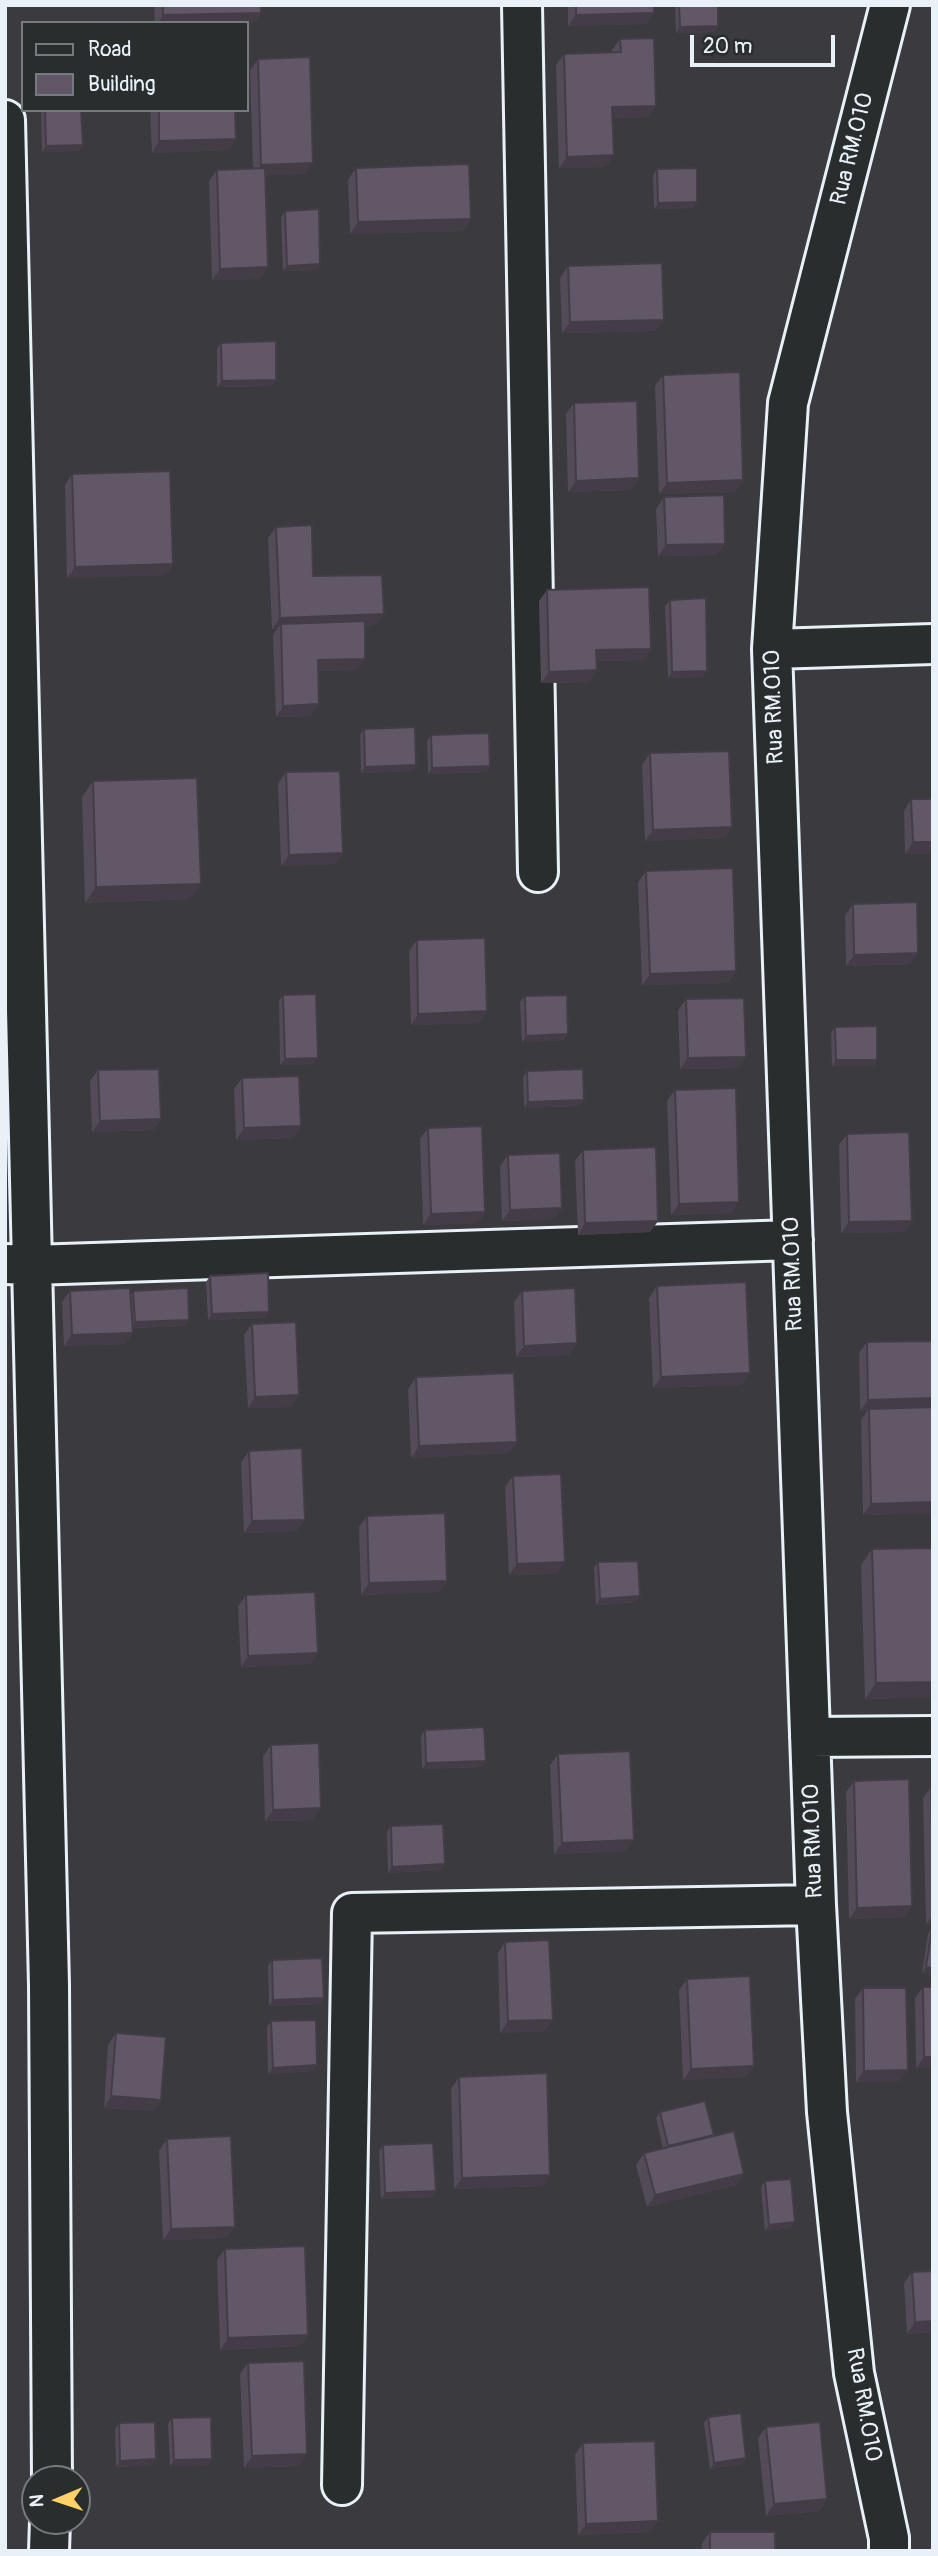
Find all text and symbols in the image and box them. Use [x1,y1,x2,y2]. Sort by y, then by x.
legend [21,21,248,112]
scale bar [693,21,838,65]
text: 20 m [703,33,752,60]
text: Road [88,36,132,63]
text: Building [88,71,155,98]
street label: Rua RM.010 [826,90,880,208]
street label: Rua RM.010 [759,649,791,765]
street label: Rua RM.010 [778,1216,810,1332]
street label: Rua RM.010 [798,1783,830,1899]
street label: Rua RM.010 [839,2346,887,2464]
north arrow [21,2465,91,2535]
text: N [25,2494,49,2508]

